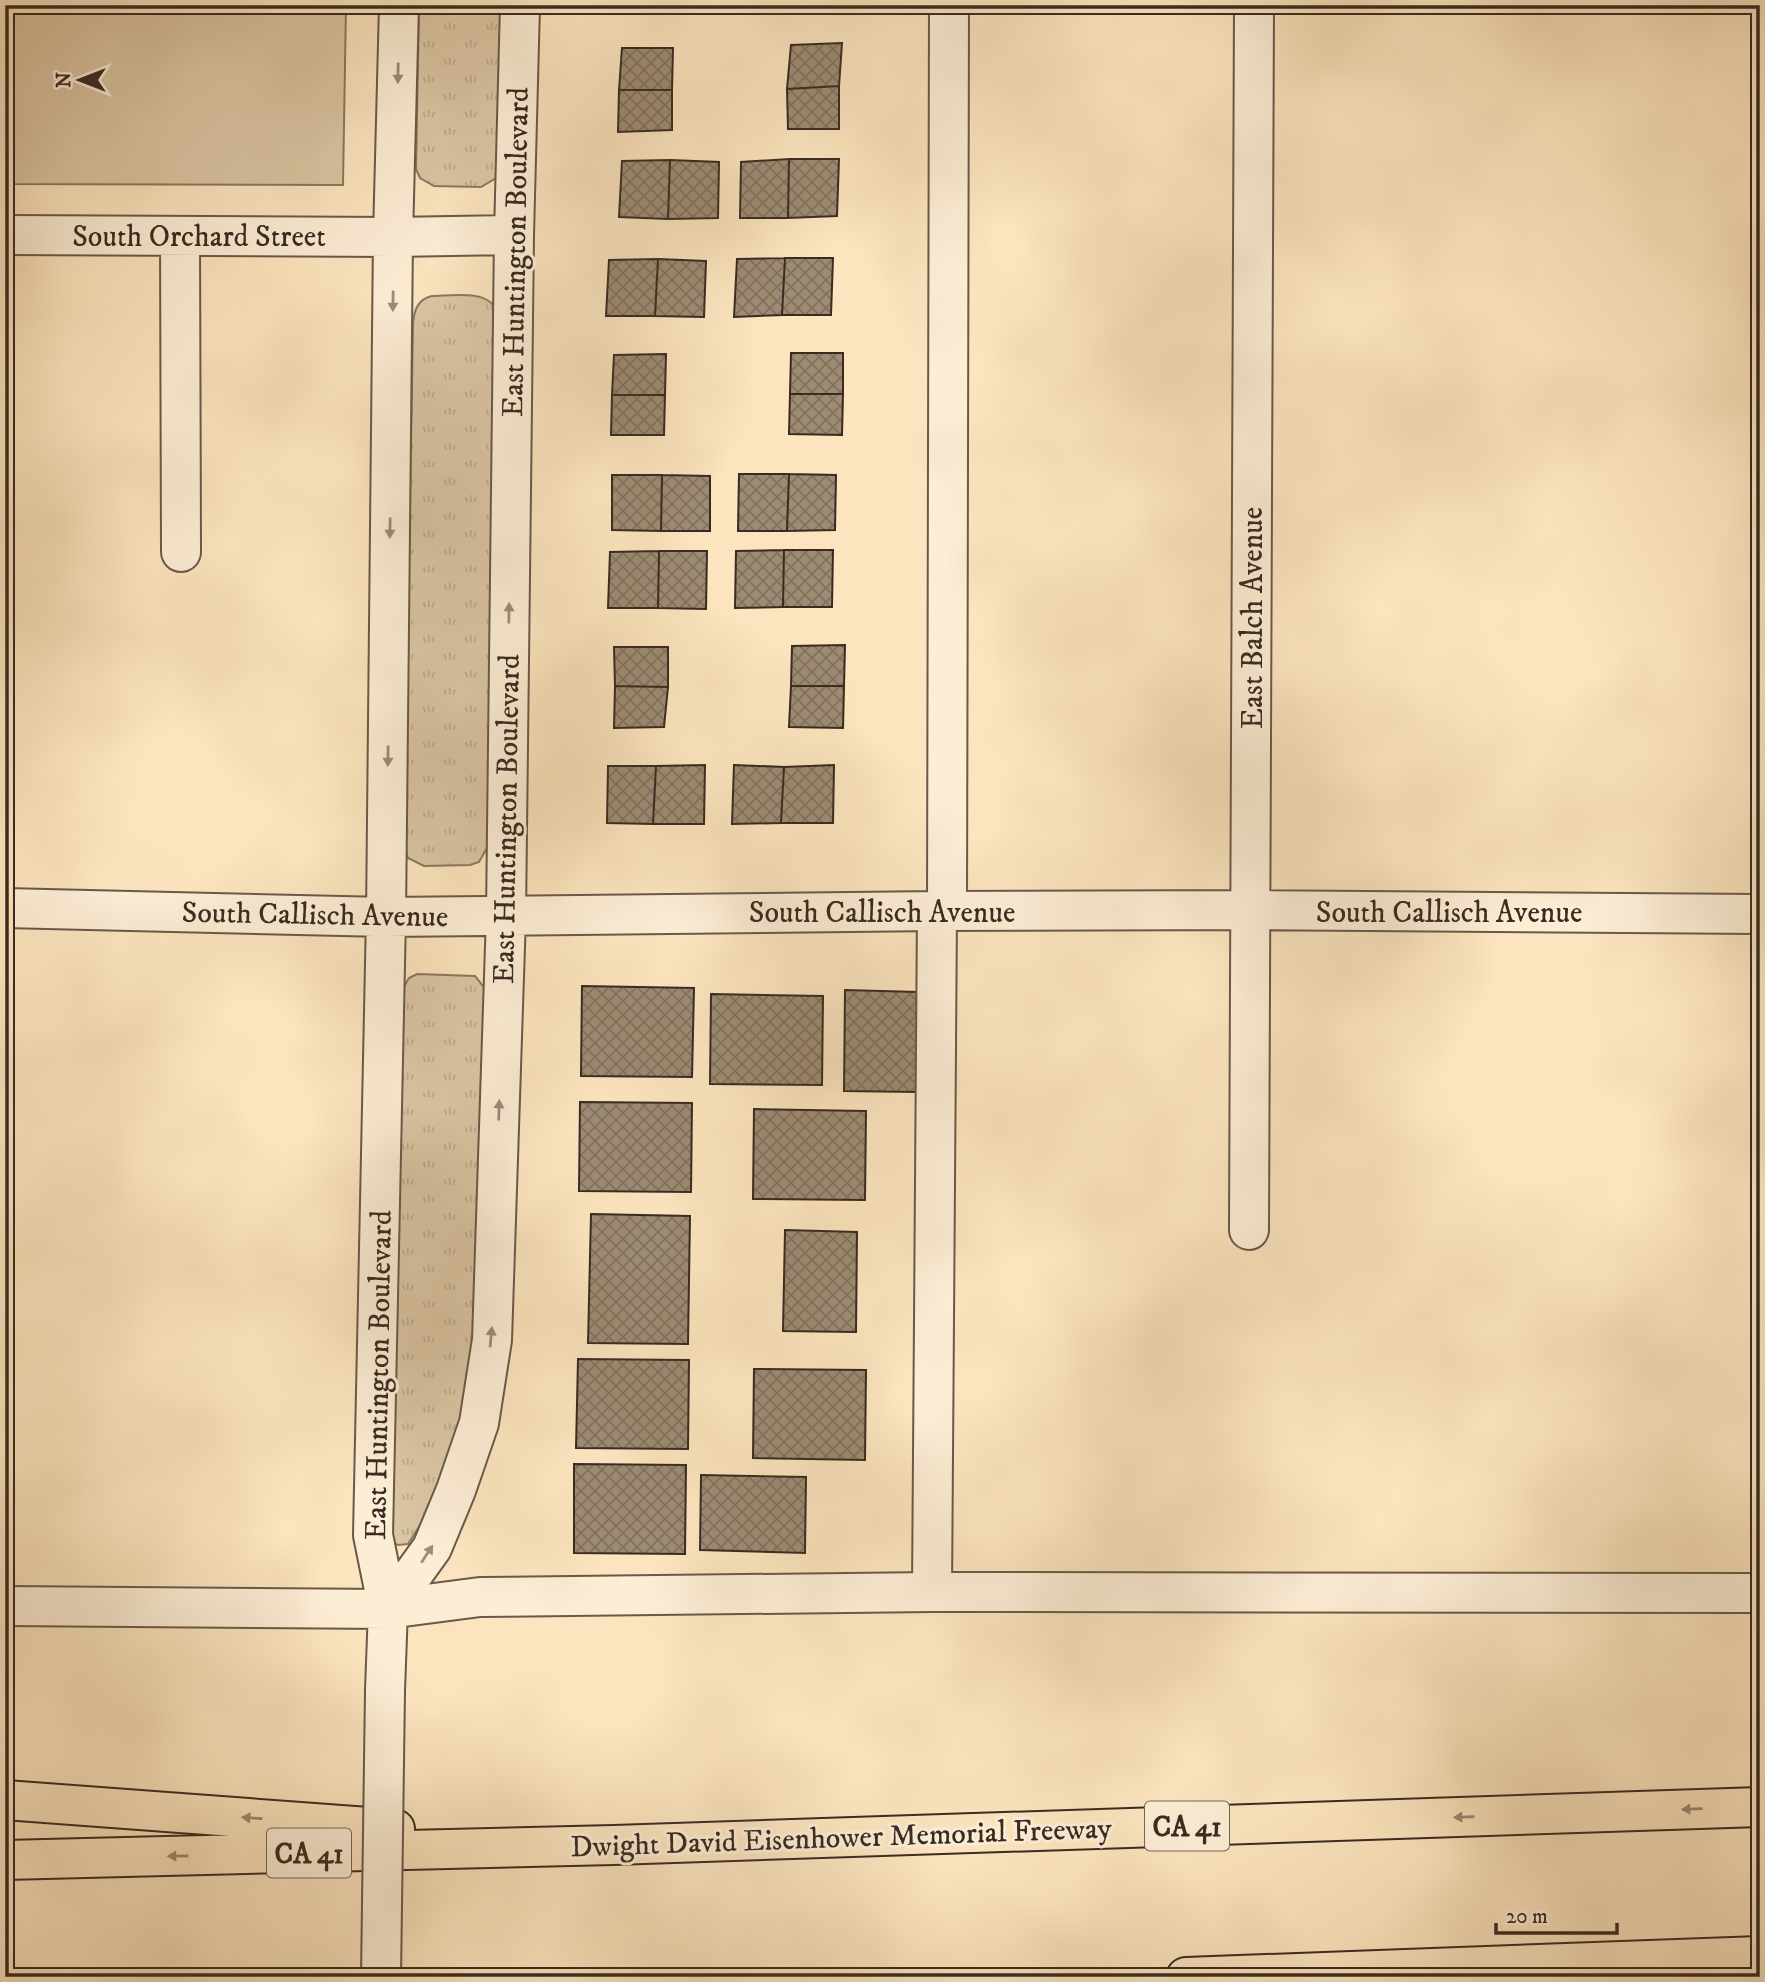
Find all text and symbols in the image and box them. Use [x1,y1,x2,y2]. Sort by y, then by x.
north arrow [46,46,116,116]
one-way arrow [392,63,403,85]
text: N [53,72,76,88]
street label: East Huntington Boulevard [495,87,538,417]
street label: South Orchard Street [72,219,326,256]
one-way arrow [387,290,399,312]
street label: East Balch Avenue [1235,507,1272,729]
one-way arrow [384,518,396,540]
one-way arrow [504,602,515,624]
street label: East Huntington Boulevard [486,654,529,984]
one-way arrow [382,745,394,767]
street label: South Callisch Avenue [181,895,449,936]
street label: South Callisch Avenue [749,895,1015,932]
street label: South Callisch Avenue [1316,895,1582,932]
one-way arrow [494,1099,505,1121]
street label: East Huntington Boulevard [358,1210,401,1540]
one-way arrow [486,1326,497,1348]
one-way arrow [421,1544,434,1564]
road number: CA 41 [1145,1801,1229,1850]
one-way arrow [1680,1803,1702,1814]
street label: Dwight David Eisenhower Memorial Freeway [570,1811,1113,1866]
one-way arrow [1453,1811,1475,1822]
one-way arrow [241,1812,263,1823]
road number: CA 41 [267,1828,351,1878]
one-way arrow [167,1850,189,1862]
scale bar [1496,1891,1616,1935]
text: 20 m [1506,1904,1548,1930]

